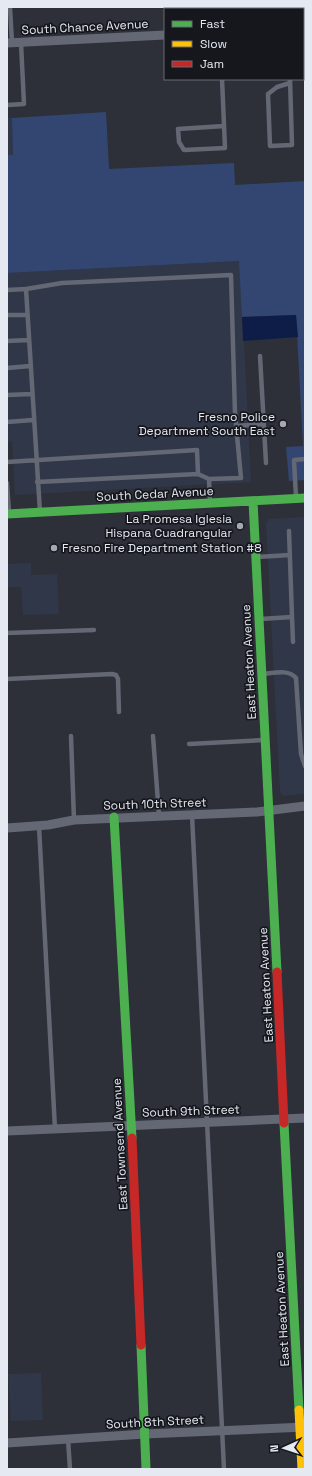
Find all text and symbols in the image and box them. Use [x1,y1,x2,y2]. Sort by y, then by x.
legend [164,8,304,80]
street label: South Chance Avenue [21,16,149,38]
text: Fast [200,16,225,32]
text: Slow [200,36,227,52]
text: Jam [200,56,224,72]
place label: Fresno Police Department South East [139,409,275,439]
marker: Fresno Police Department South East [278,419,288,429]
street label: South Cedar Avenue [96,483,214,505]
place label: La Promesa Iglesia Hispana Cuadrangular [105,511,232,541]
marker: La Promesa Iglesia Hispana Cuadrangular [235,521,245,531]
place label: Fresno Fire Department Station #8 [62,540,262,556]
marker: Fresno Fire Department Station #8 [49,543,59,553]
street label: East Heaton Avenue [238,604,260,720]
street label: South 10th Street [103,794,207,814]
street label: East Heaton Avenue [255,927,277,1043]
street label: East Townsend Avenue [109,1078,131,1210]
street label: South 9th Street [142,1101,240,1121]
street label: East Heaton Avenue [271,1251,293,1367]
street label: South 8th Street [106,1411,204,1433]
north arrow [264,1428,304,1468]
text: N [267,1444,281,1453]

